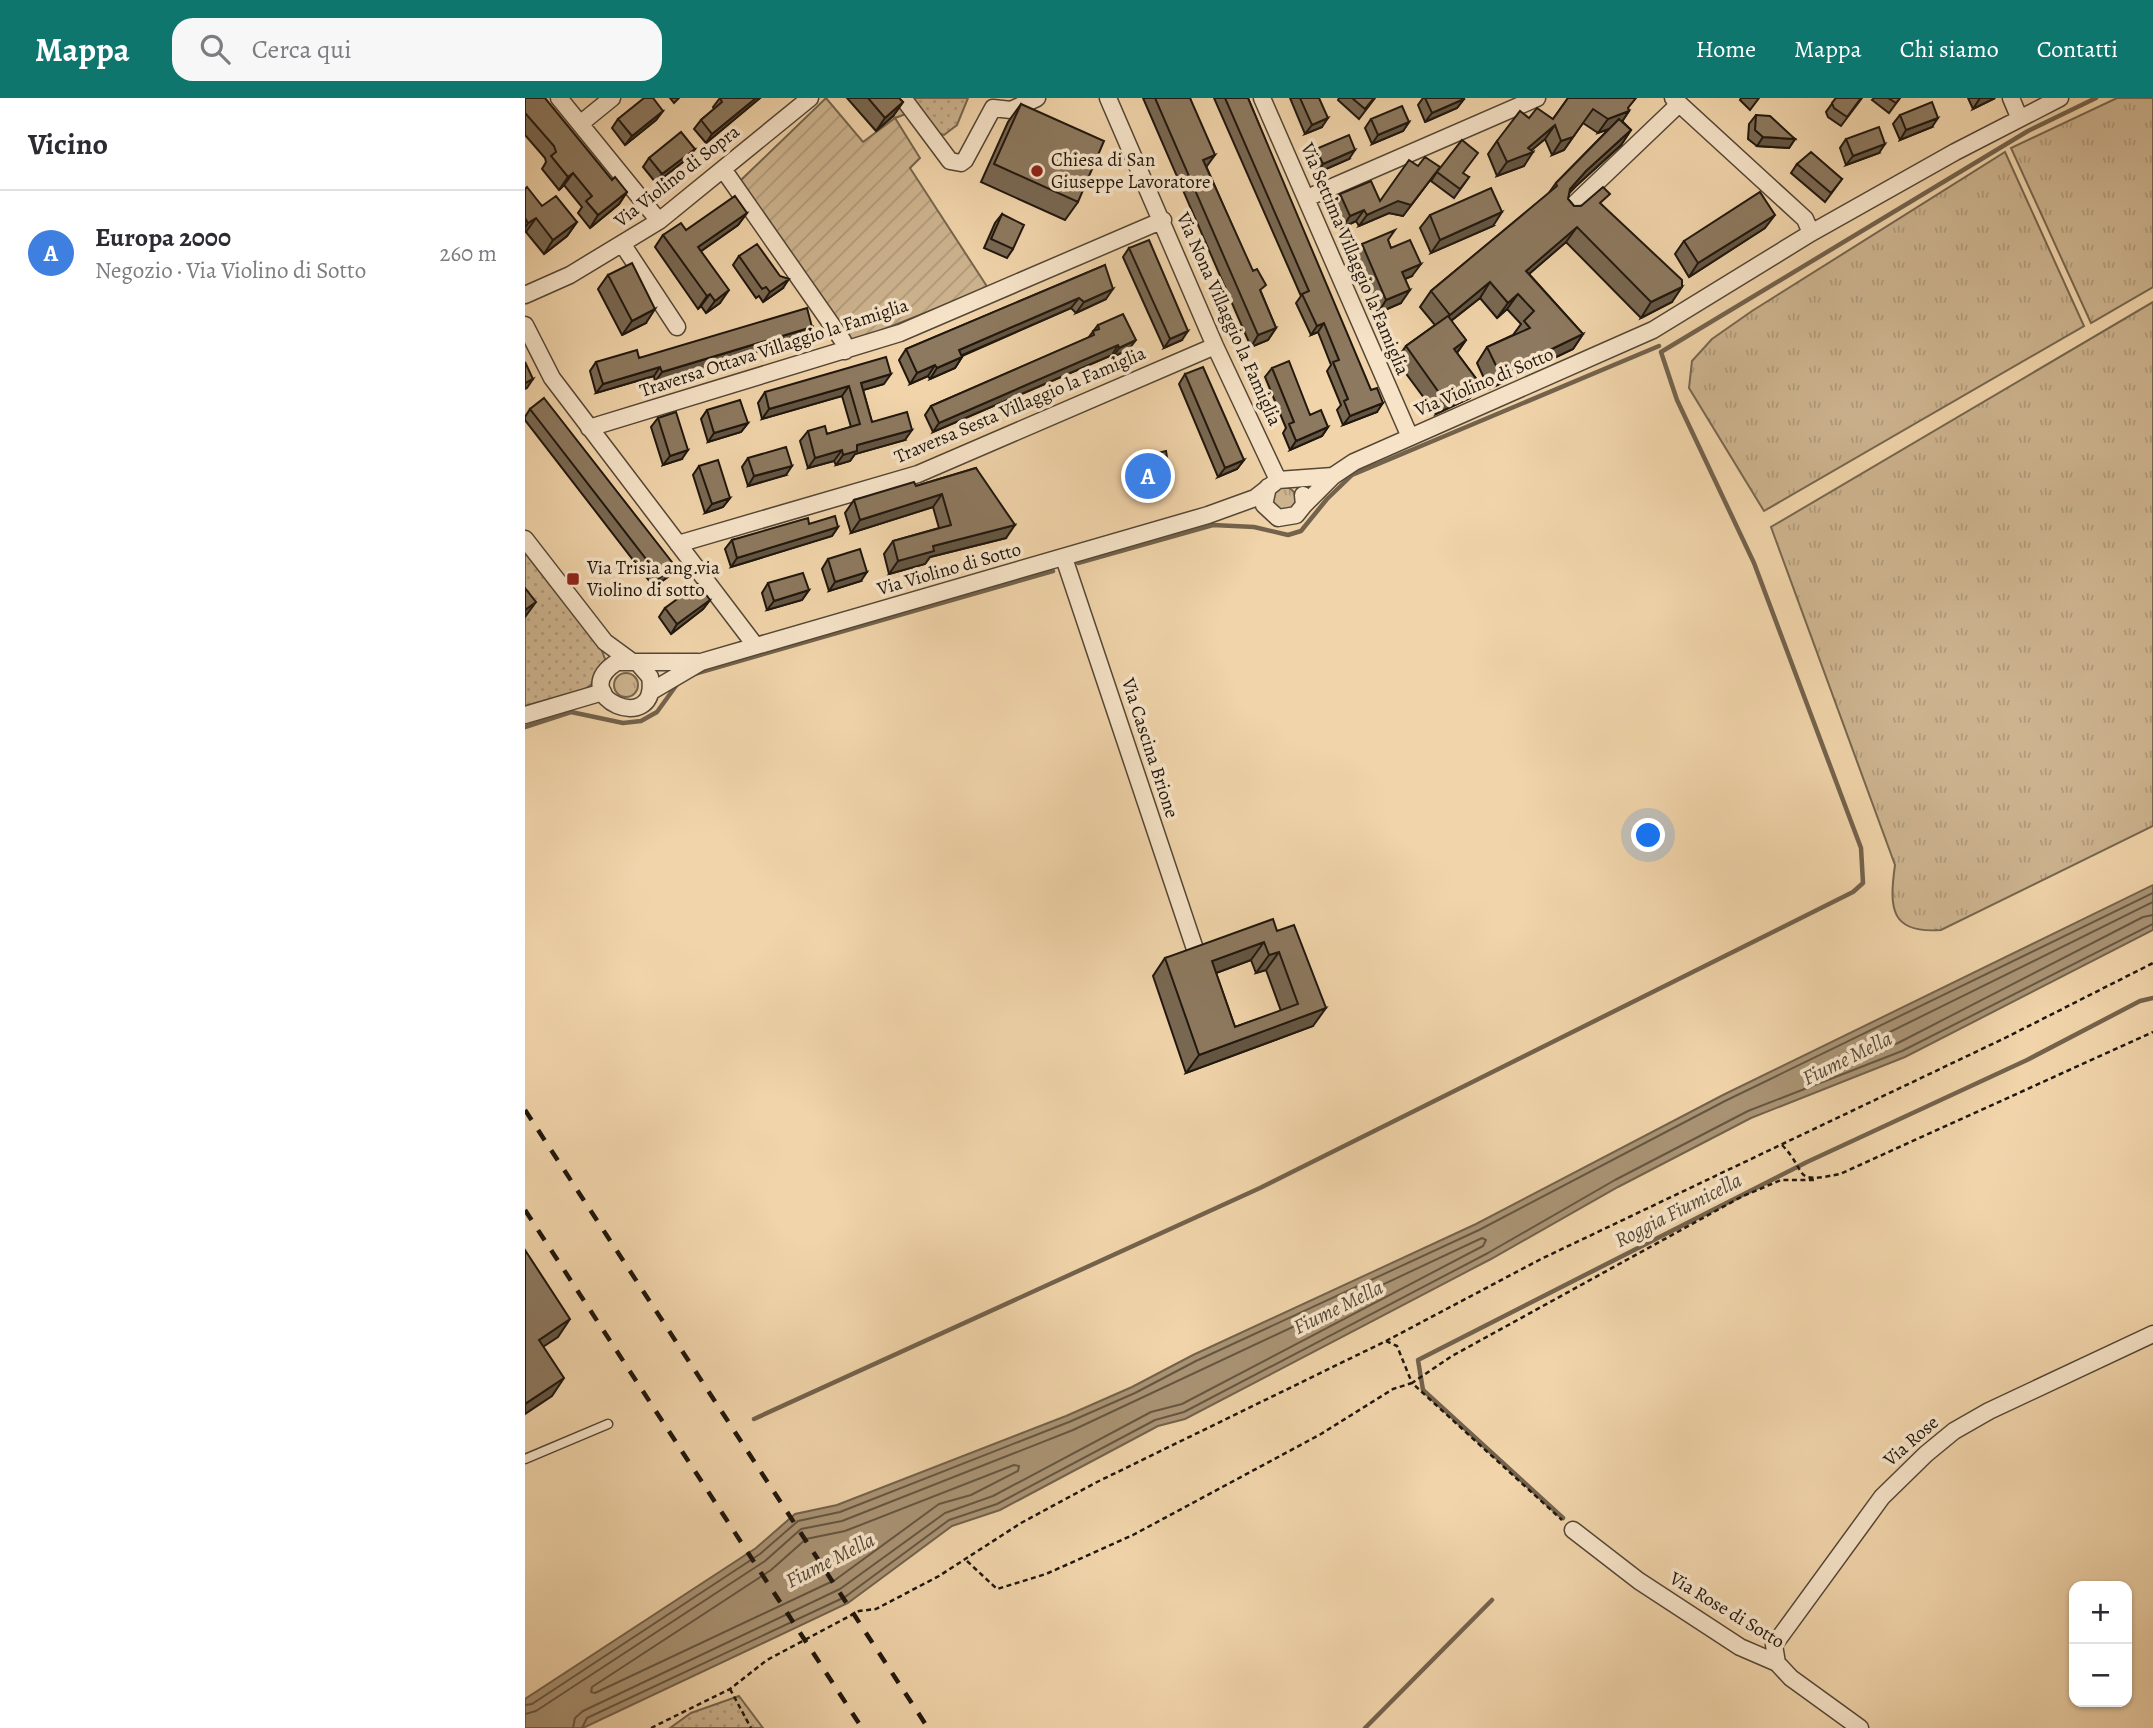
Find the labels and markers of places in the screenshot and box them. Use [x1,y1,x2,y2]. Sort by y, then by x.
place label: Chiesa di San Giuseppe Lavoratore [1051,147,1210,195]
marker: Chiesa di San Giuseppe Lavoratore [1029,163,1045,179]
pin: A [1125,450,1171,502]
place label: Via Trisia ang.via Violino di sotto [586,555,720,603]
marker: Via Trisia ang.via Violino di sotto [565,571,581,587]

